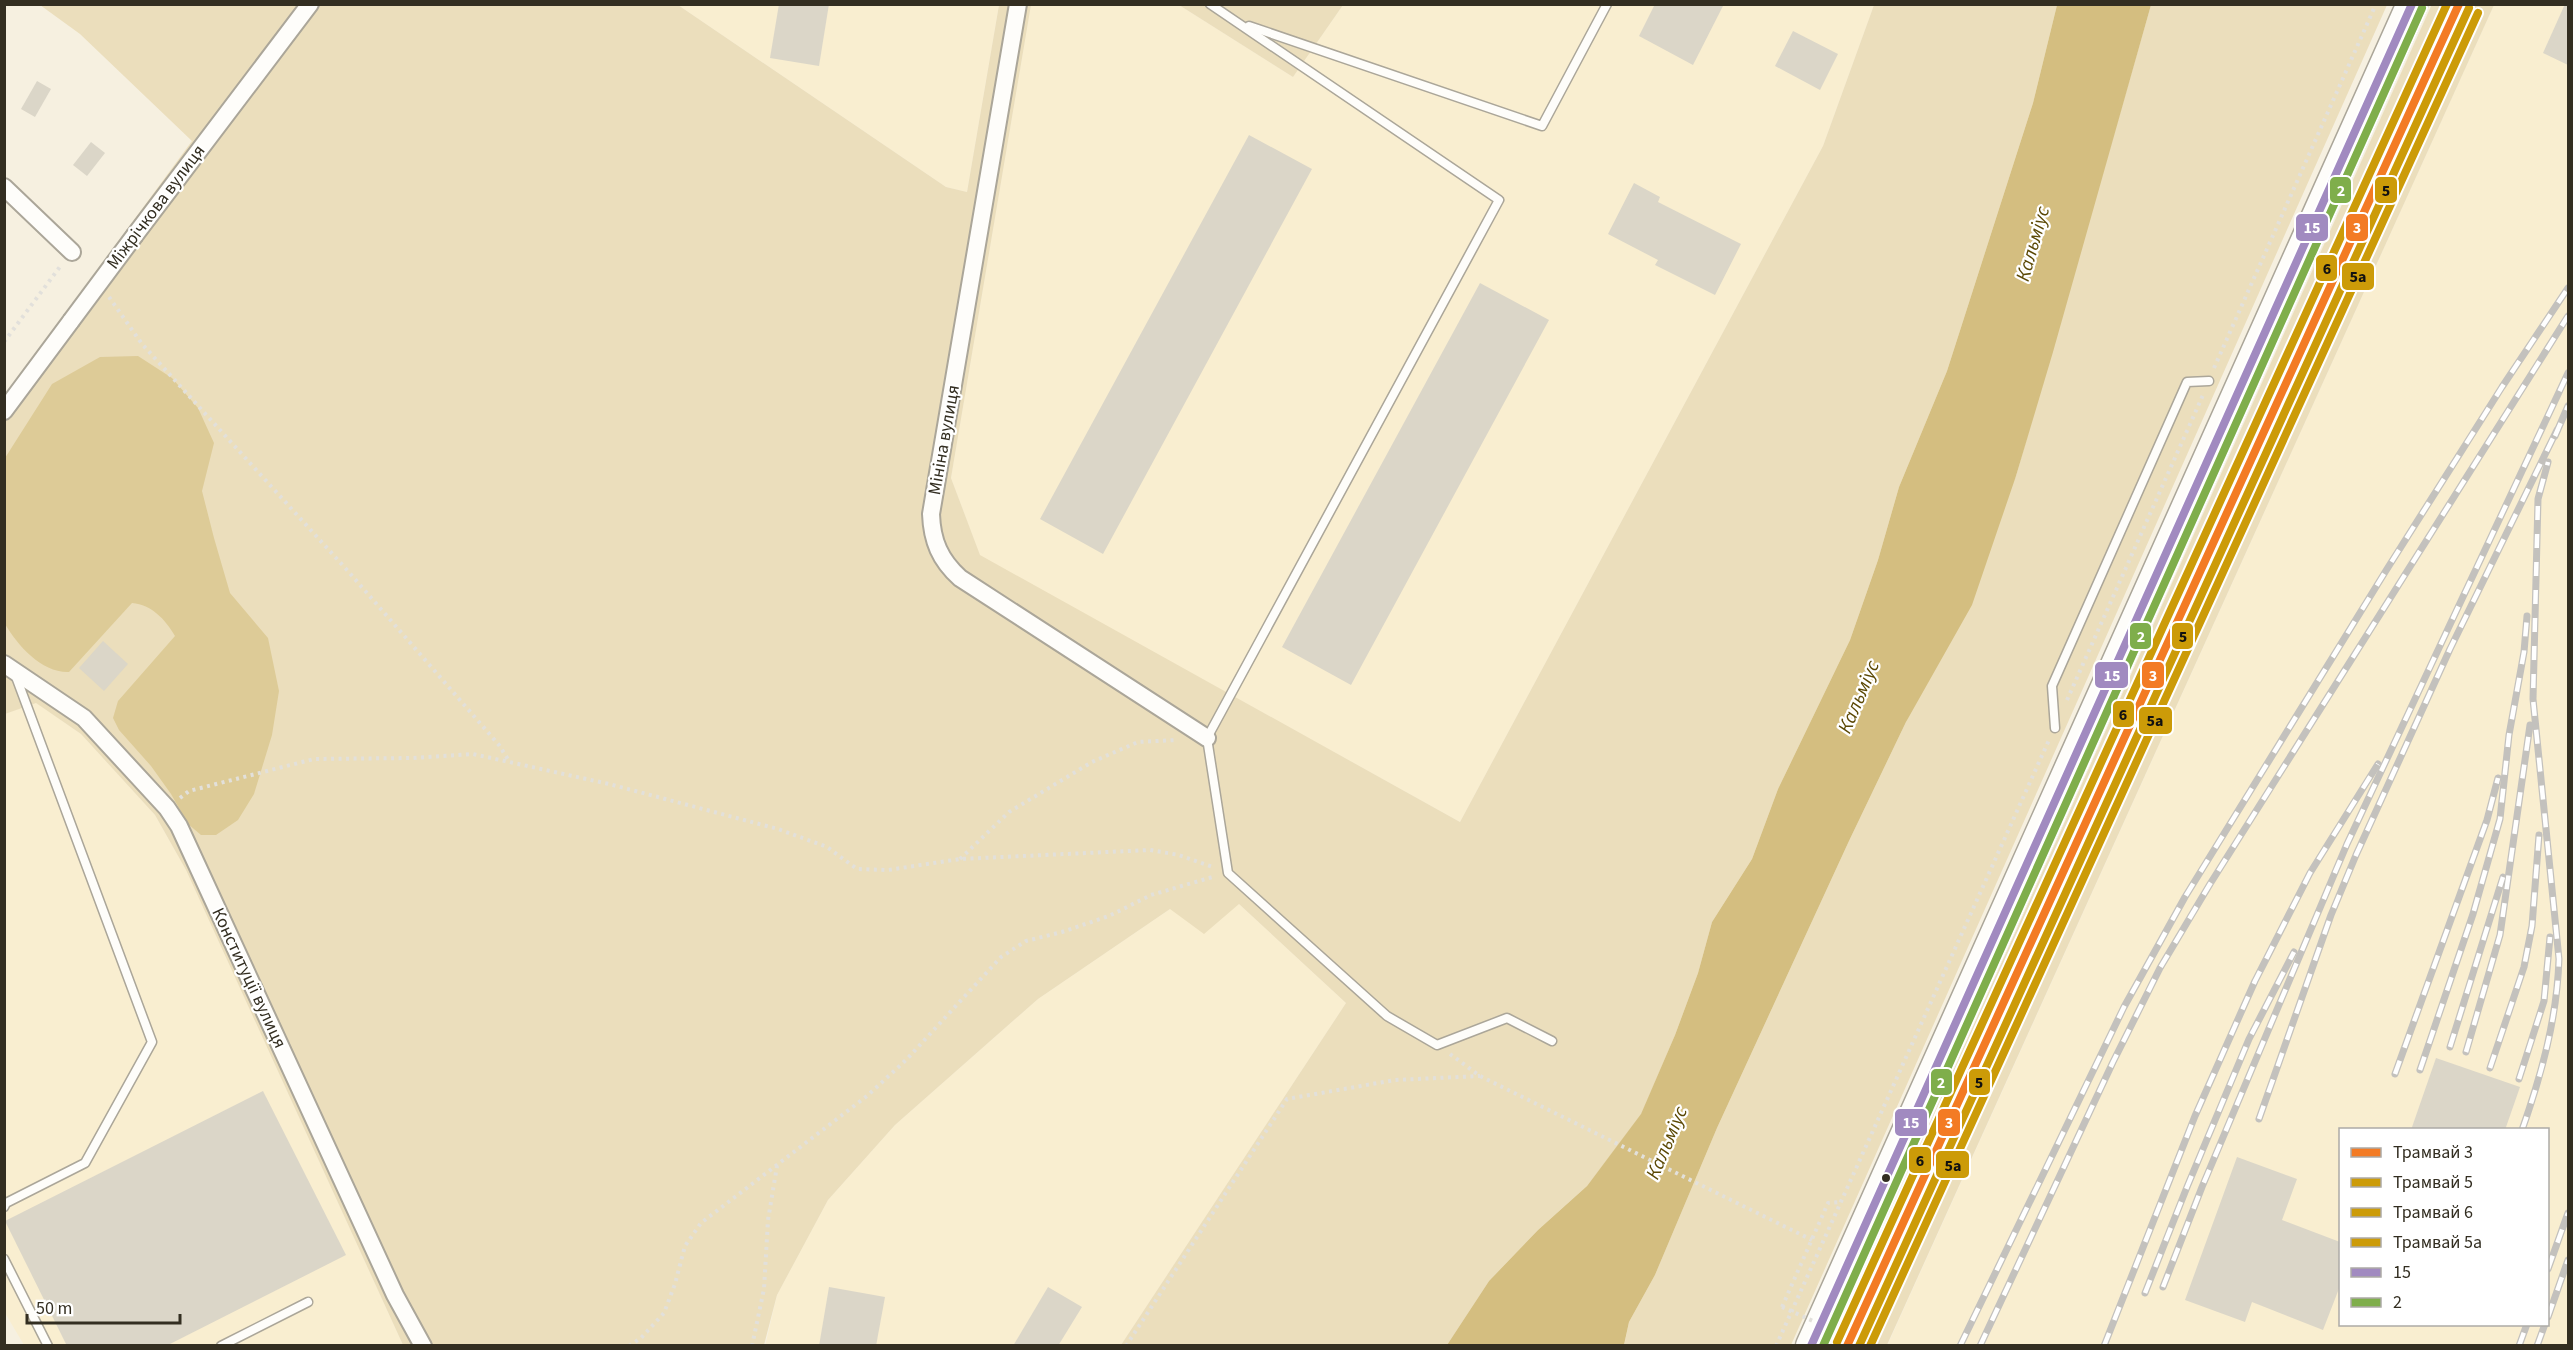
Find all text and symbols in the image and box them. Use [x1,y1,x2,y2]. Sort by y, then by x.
street label: Міжрічкова вулиця [101,140,211,274]
line badge: 2 [2329,176,2352,204]
line badge: 5 [2374,176,2398,204]
text: 2 [2337,180,2345,202]
text: 5 [2382,180,2390,202]
water label: Кальміус [2009,203,2057,285]
line badge: 15 [2295,213,2329,242]
line badge: 3 [2345,213,2369,242]
text: 15 [2304,217,2320,239]
text: 3 [2353,217,2361,239]
line badge: 6 [2315,254,2338,282]
text: 6 [2323,258,2331,280]
line badge: 5а [2341,262,2375,291]
text: 5а [2350,266,2366,288]
street label: Мініна вулиця [922,383,966,497]
line badge: 2 [2129,622,2152,650]
line badge: 5 [2171,622,2194,650]
text: 2 [2137,626,2145,648]
text: 5 [2179,626,2187,648]
water label: Кальміус [1831,656,1887,738]
line badge: 15 [2094,661,2129,689]
line badge: 3 [2141,661,2165,689]
text: 15 [2104,665,2120,687]
text: 3 [2149,665,2157,687]
line badge: 6 [2112,700,2135,728]
text: 6 [2119,704,2127,726]
line badge: 5а [2138,706,2173,735]
text: 5а [2147,710,2163,732]
street label: Конституції вулиця [205,904,293,1052]
line badge: 2 [1930,1068,1953,1096]
line badge: 5 [1968,1068,1991,1096]
text: 2 [1937,1072,1945,1094]
text: 5 [1975,1072,1983,1094]
water label: Кальміус [1639,1102,1695,1184]
line badge: 15 [1894,1108,1928,1137]
line badge: 3 [1937,1108,1961,1137]
text: 15 [1903,1112,1919,1134]
text: 3 [1945,1112,1953,1134]
legend [2339,1128,2549,1326]
text: Трамвай 3 [2393,1140,2473,1165]
line badge: 6 [1908,1146,1932,1174]
text: 6 [1916,1150,1924,1172]
line badge: 5а [1935,1150,1970,1179]
text: 5а [1945,1155,1961,1177]
text: Трамвай 5 [2393,1170,2473,1195]
unlabelled marker [1880,1172,1892,1184]
text: Трамвай 6 [2393,1200,2473,1225]
text: Трамвай 5а [2393,1230,2482,1255]
text: 15 [2393,1260,2411,1285]
scale bar [27,1287,180,1325]
text: 2 [2393,1290,2402,1315]
text: 50 m [36,1296,72,1321]

